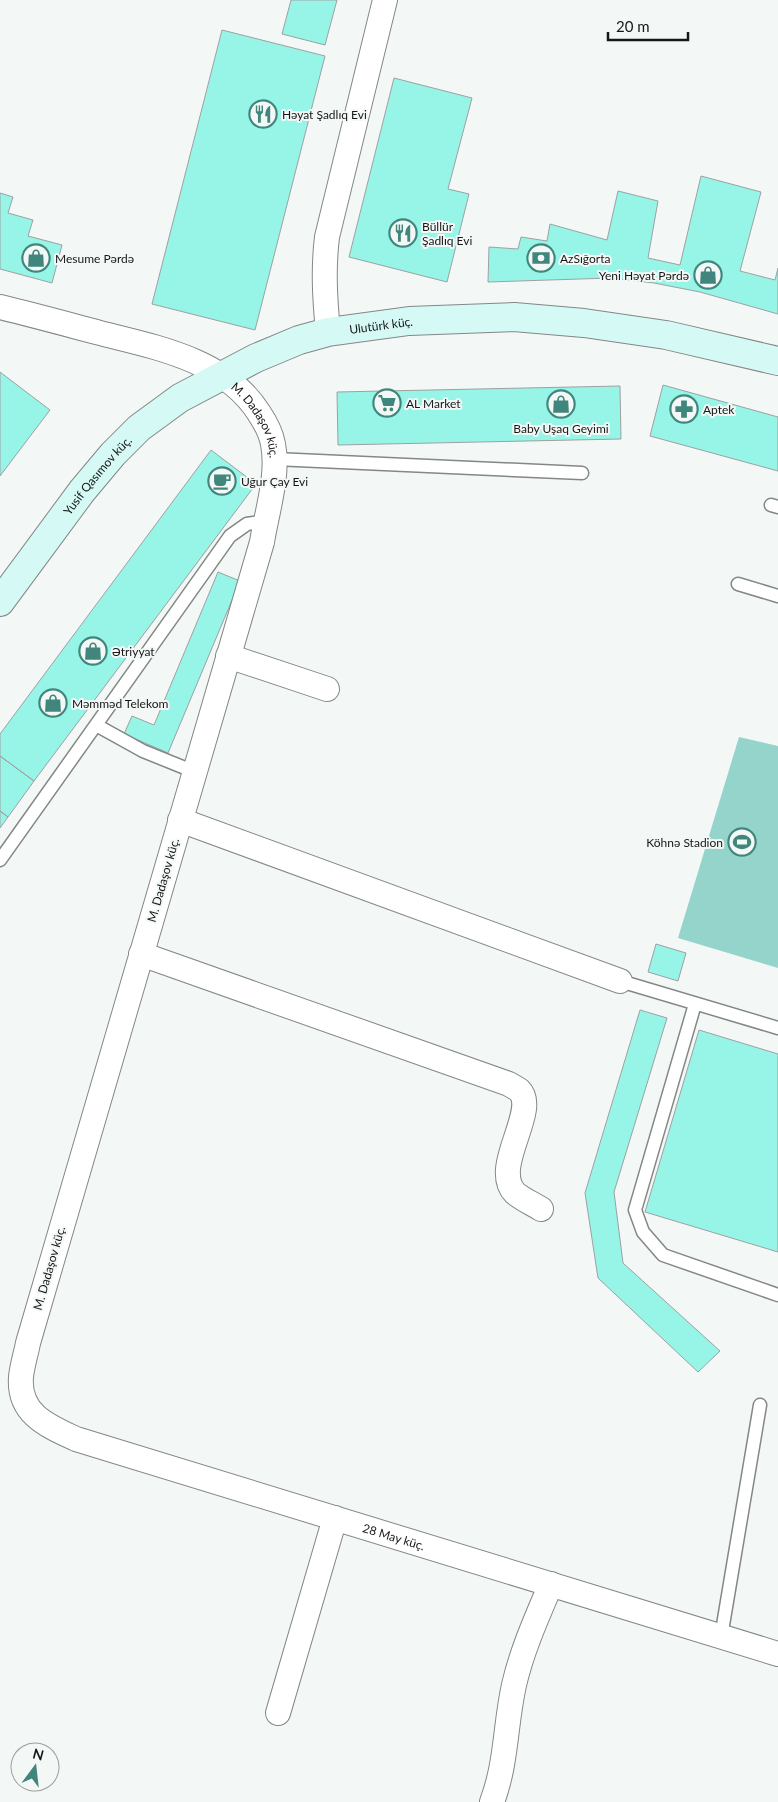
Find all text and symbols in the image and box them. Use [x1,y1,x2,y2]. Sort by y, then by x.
scale bar [608,10,688,42]
text: 20 m [616,17,650,35]
restaurant icon: Həyat Şadlıq Evi [248,99,278,129]
place label: Həyat Şadlıq Evi [282,107,367,122]
restaurant icon: Büllür Şadlıq Evi [388,218,418,248]
place label: Büllür Şadlıq Evi [422,219,472,248]
shop icon: Mesume Pərdə [21,243,51,273]
bank icon: AzSığorta [526,243,556,273]
place label: Mesume Pərdə [55,251,134,266]
place label: AzSığorta [560,251,610,266]
shop icon: Yeni Həyat Pərdə [693,260,723,290]
place label: Yeni Həyat Pərdə [599,268,689,283]
street label: Ulutürk küç. [348,313,413,337]
street label: M. Dadaşov küç. [229,379,282,459]
supermarket icon: AL Market [372,388,402,418]
shop icon: Baby Uşaq Geyimi [546,389,576,419]
pharmacy icon: Aptek [669,394,699,424]
place label: AL Market [406,396,461,411]
place label: Aptek [703,402,735,417]
place label: Baby Uşaq Geyimi [513,421,609,436]
street label: Yusif Qasımov küç. [60,432,135,517]
cafe icon: Uğur Çay Evi [207,466,237,496]
place label: Uğur Çay Evi [241,474,308,489]
shop icon: Ətriyyat [78,636,108,666]
place label: Ətriyyat [112,644,155,659]
shop icon: Məmməd Telekom [38,688,68,718]
place label: Məmməd Telekom [72,696,168,711]
sports icon: Köhnə Stadion [727,827,757,857]
place label: Köhnə Stadion [646,835,723,850]
street label: M. Dadaşov küç. [144,836,182,924]
street label: M. Dadaşov küç. [30,1224,68,1312]
street label: 28 May küç. [361,1520,427,1553]
north arrow [10,1742,60,1792]
text: N [31,1744,46,1764]

